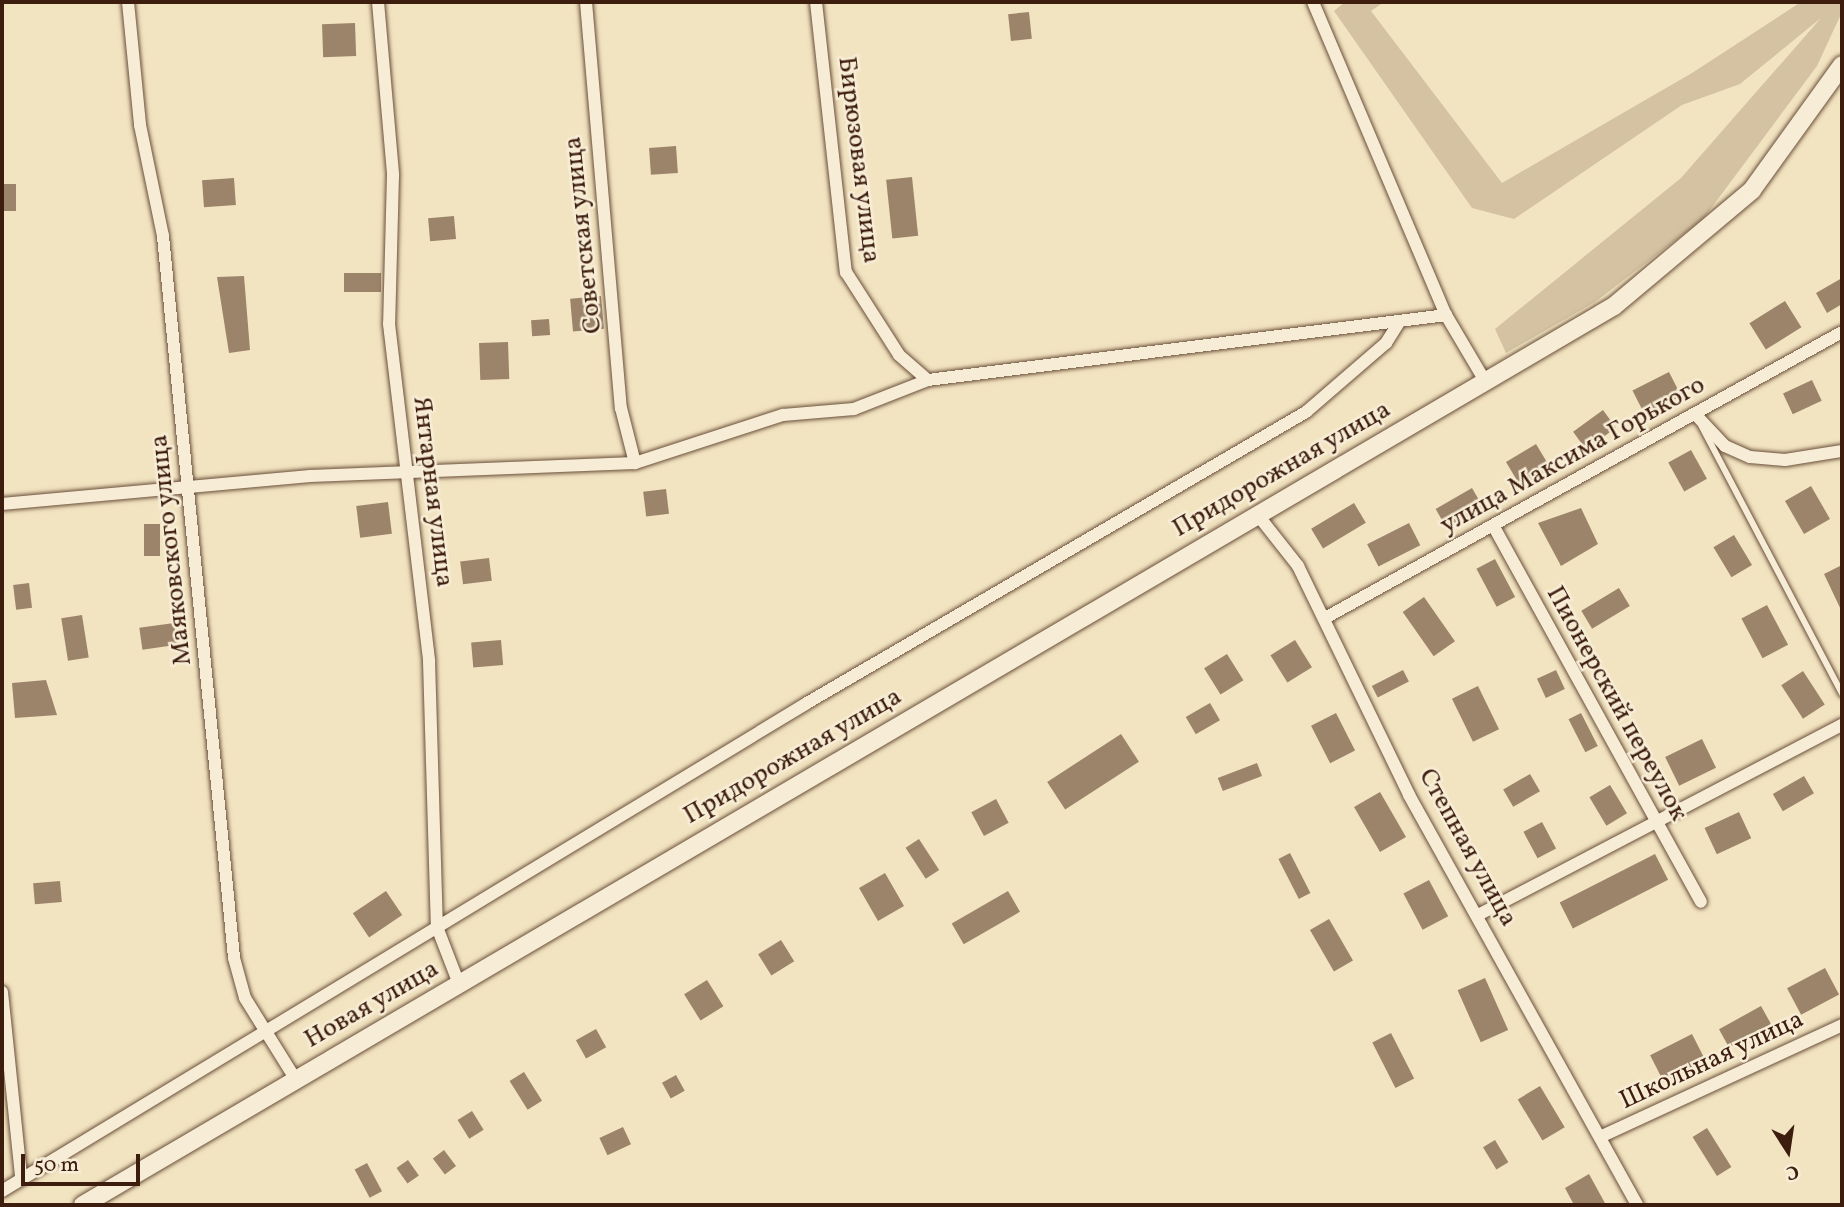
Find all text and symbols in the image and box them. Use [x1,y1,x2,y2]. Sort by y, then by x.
street label: Бирюзовая улица [830,54,886,266]
street label: Советская улица [558,135,610,335]
street label: улица Максима Горького [1435,370,1711,542]
street label: Янтарная улица [405,395,459,589]
street label: Придорожная улица [1167,395,1397,545]
street label: Маяковского улица [144,433,200,667]
street label: Пионерский переулок [1538,581,1694,827]
street label: Придорожная улица [678,682,908,832]
street label: Степная улица [1411,763,1523,933]
street label: Новая улица [299,954,445,1056]
street label: Школьная улица [1615,1005,1809,1117]
north arrow [1753,1116,1823,1186]
scale bar [24,1140,144,1184]
text: 50 m [34,1151,79,1180]
text: С [1784,1158,1801,1186]

